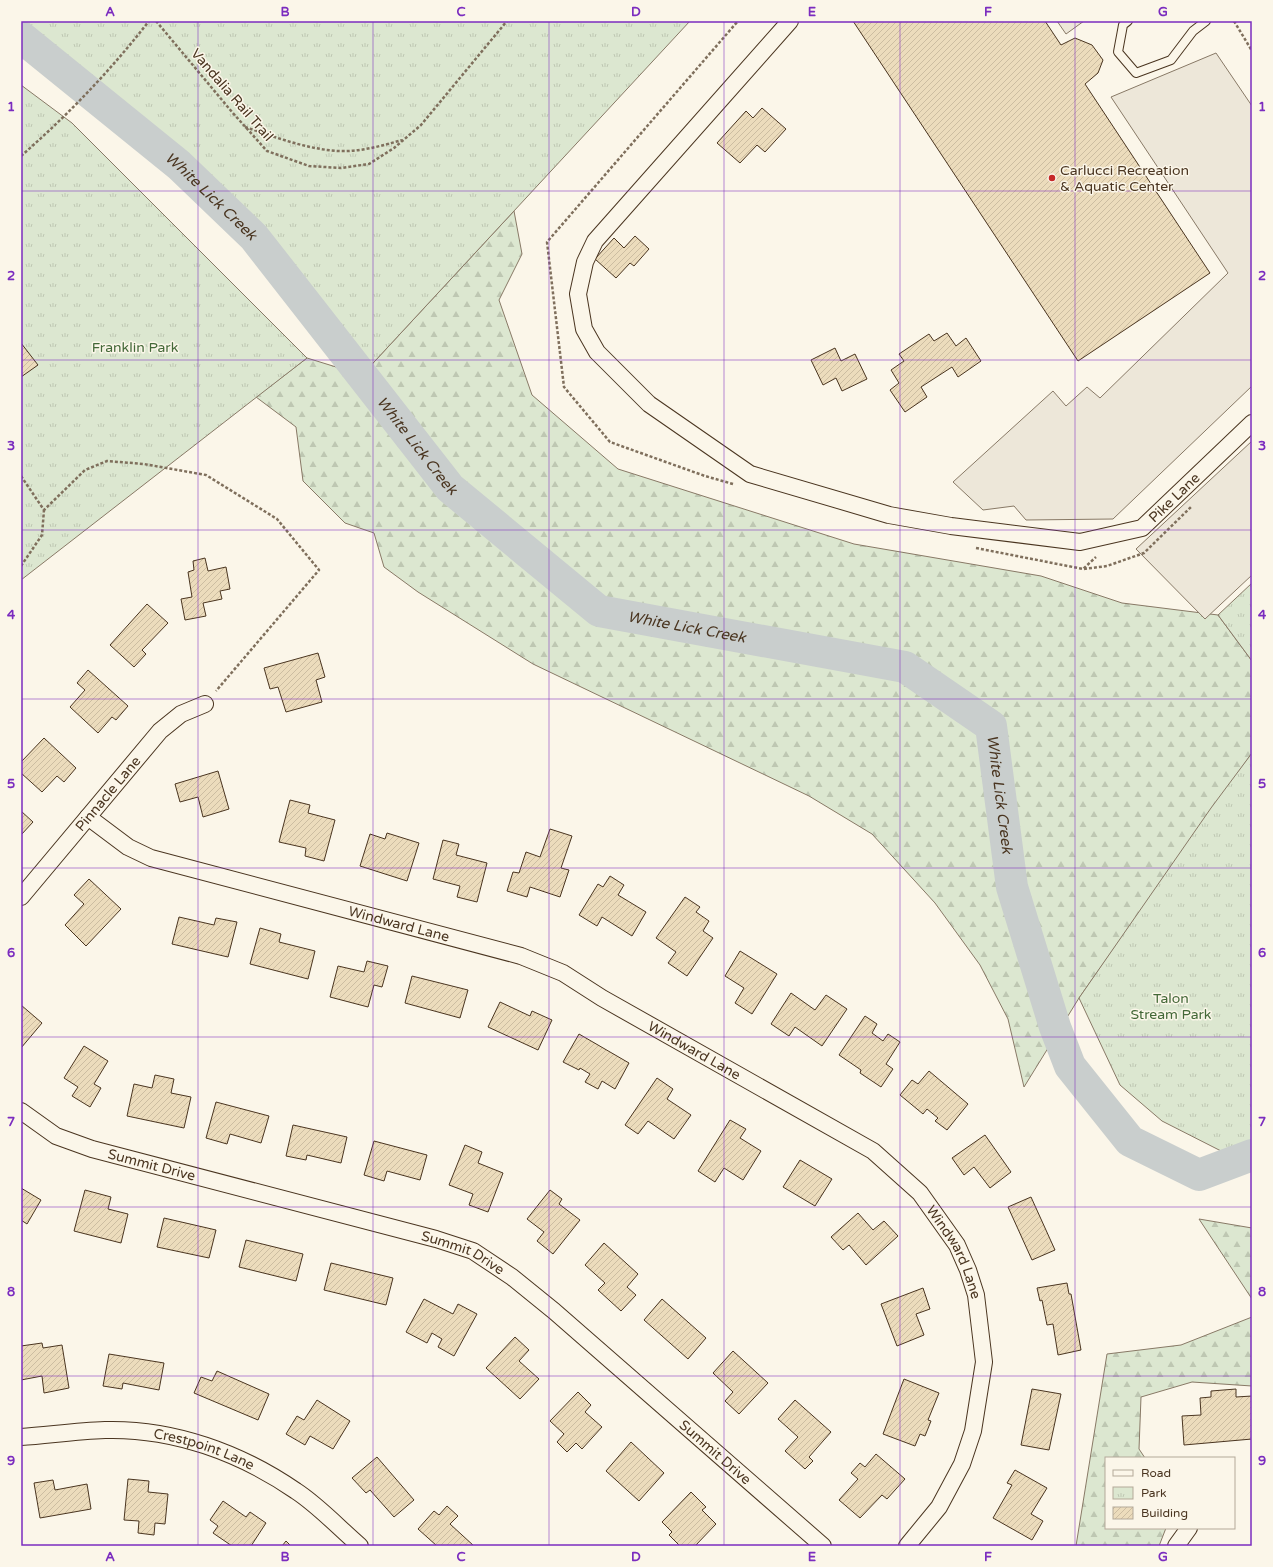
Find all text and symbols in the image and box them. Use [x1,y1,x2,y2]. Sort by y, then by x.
text: A [105,4,115,20]
text: B [280,4,290,20]
text: C [456,4,466,20]
text: D [631,4,641,20]
text: E [808,4,816,20]
text: F [984,4,992,20]
text: G [1158,4,1168,20]
street label: Vandalia Rail Trail [187,45,277,145]
text: 1 [7,99,15,115]
text: 1 [1258,99,1266,115]
water label: White Lick Creek [162,148,262,245]
place label: Carlucci Recreation & Aquatic Center [1060,162,1189,195]
marker: Carlucci Recreation & Aquatic Center [1047,173,1057,183]
text: 2 [7,268,15,284]
text: 2 [1258,268,1266,284]
park label: Franklin Park [92,339,179,356]
water label: White Lick Creek [373,393,462,500]
text: 3 [7,438,15,454]
text: 3 [1258,438,1266,454]
street label: Pike Lane [1145,469,1203,526]
text: 4 [7,607,16,623]
water label: White Lick Creek [626,607,749,647]
text: 4 [1258,607,1267,623]
water label: White Lick Creek [983,734,1017,856]
street label: Pinnacle Lane [71,752,144,834]
text: 5 [7,776,15,792]
text: 5 [1258,776,1266,792]
street label: Windward Lane [347,902,451,945]
text: 6 [7,945,15,961]
text: 6 [1258,945,1266,961]
park label: Talon Stream Park [1130,990,1212,1023]
street label: Windward Lane [645,1017,744,1083]
text: 7 [7,1114,15,1130]
text: 7 [1258,1114,1266,1130]
street label: Summit Drive [106,1145,197,1184]
street label: Windward Lane [923,1202,985,1301]
street label: Summit Drive [420,1227,508,1278]
text: 8 [7,1284,15,1300]
text: 8 [1258,1284,1266,1300]
street label: Summit Drive [676,1416,755,1488]
street label: Crestpoint Lane [152,1425,257,1473]
text: 9 [7,1453,15,1469]
text: 9 [1258,1453,1266,1469]
legend [1105,1457,1235,1529]
text: Road [1141,1466,1171,1480]
text: Park [1141,1486,1167,1500]
text: Building [1141,1506,1188,1520]
text: A [105,1549,115,1565]
text: B [280,1549,290,1565]
text: C [456,1549,466,1565]
text: D [631,1549,641,1565]
text: E [808,1549,816,1565]
text: F [984,1549,992,1565]
text: G [1158,1549,1168,1565]

